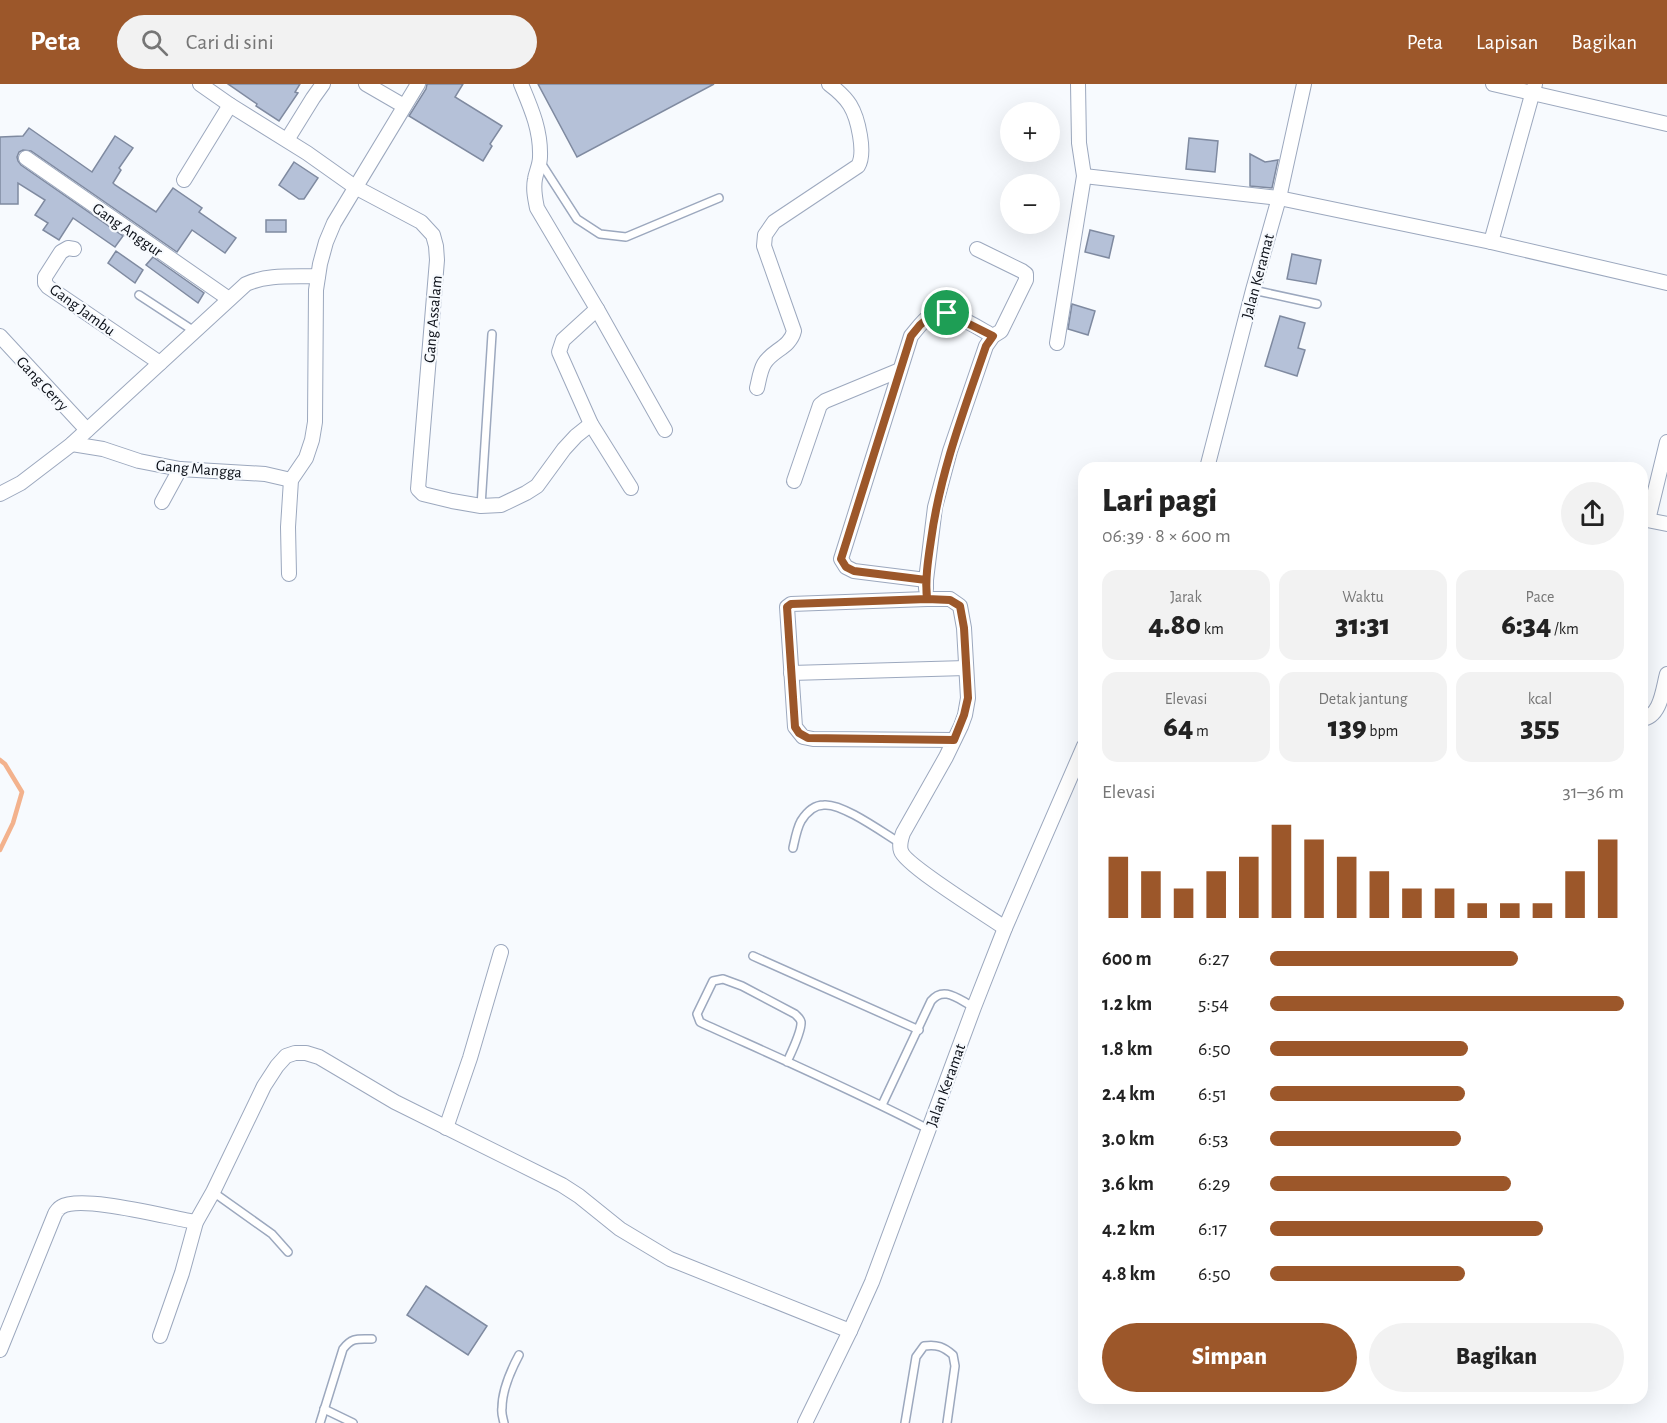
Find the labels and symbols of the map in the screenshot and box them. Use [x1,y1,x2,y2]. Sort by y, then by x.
street label: Gang Anggur [89,200,166,260]
street label: Jalan Keramat [1239,232,1277,321]
street label: Gang Assalam [421,275,445,364]
street label: Gang Jambu [47,281,118,339]
pin [921,287,972,338]
street label: Gang Cerry [12,353,71,415]
street label: Gang Mangga [155,457,242,481]
street label: Jalan Keramat [923,1042,968,1129]

